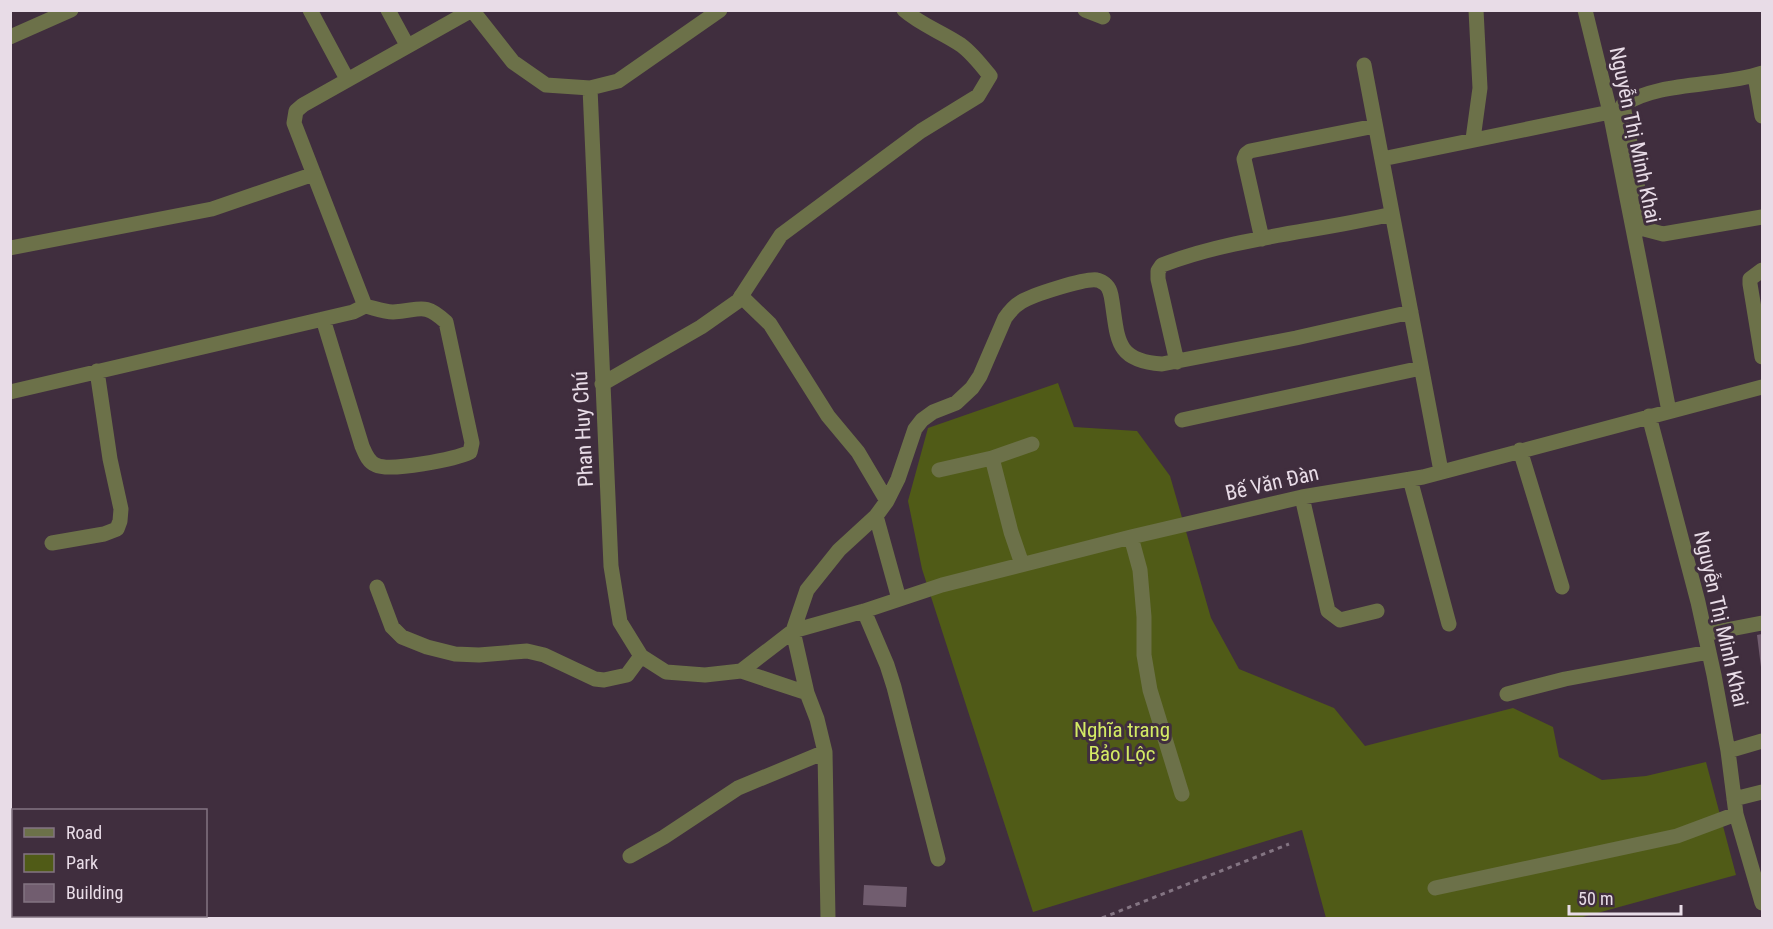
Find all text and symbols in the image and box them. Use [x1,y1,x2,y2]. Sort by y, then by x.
street label: Nguyễn Thị Minh Khai [1605,45,1665,225]
street label: Phan Huy Chú [568,371,598,487]
street label: Bế Văn Đàn [1223,461,1321,505]
street label: Nguyễn Thị Minh Khai [1689,529,1753,709]
park label: Nghĩa trang Bảo Lộc [1074,718,1170,766]
legend [12,809,207,917]
text: Road [66,822,102,843]
text: Park [66,852,98,873]
scale bar [1569,878,1682,916]
text: Building [66,882,123,903]
text: 50 m [1578,888,1613,909]

